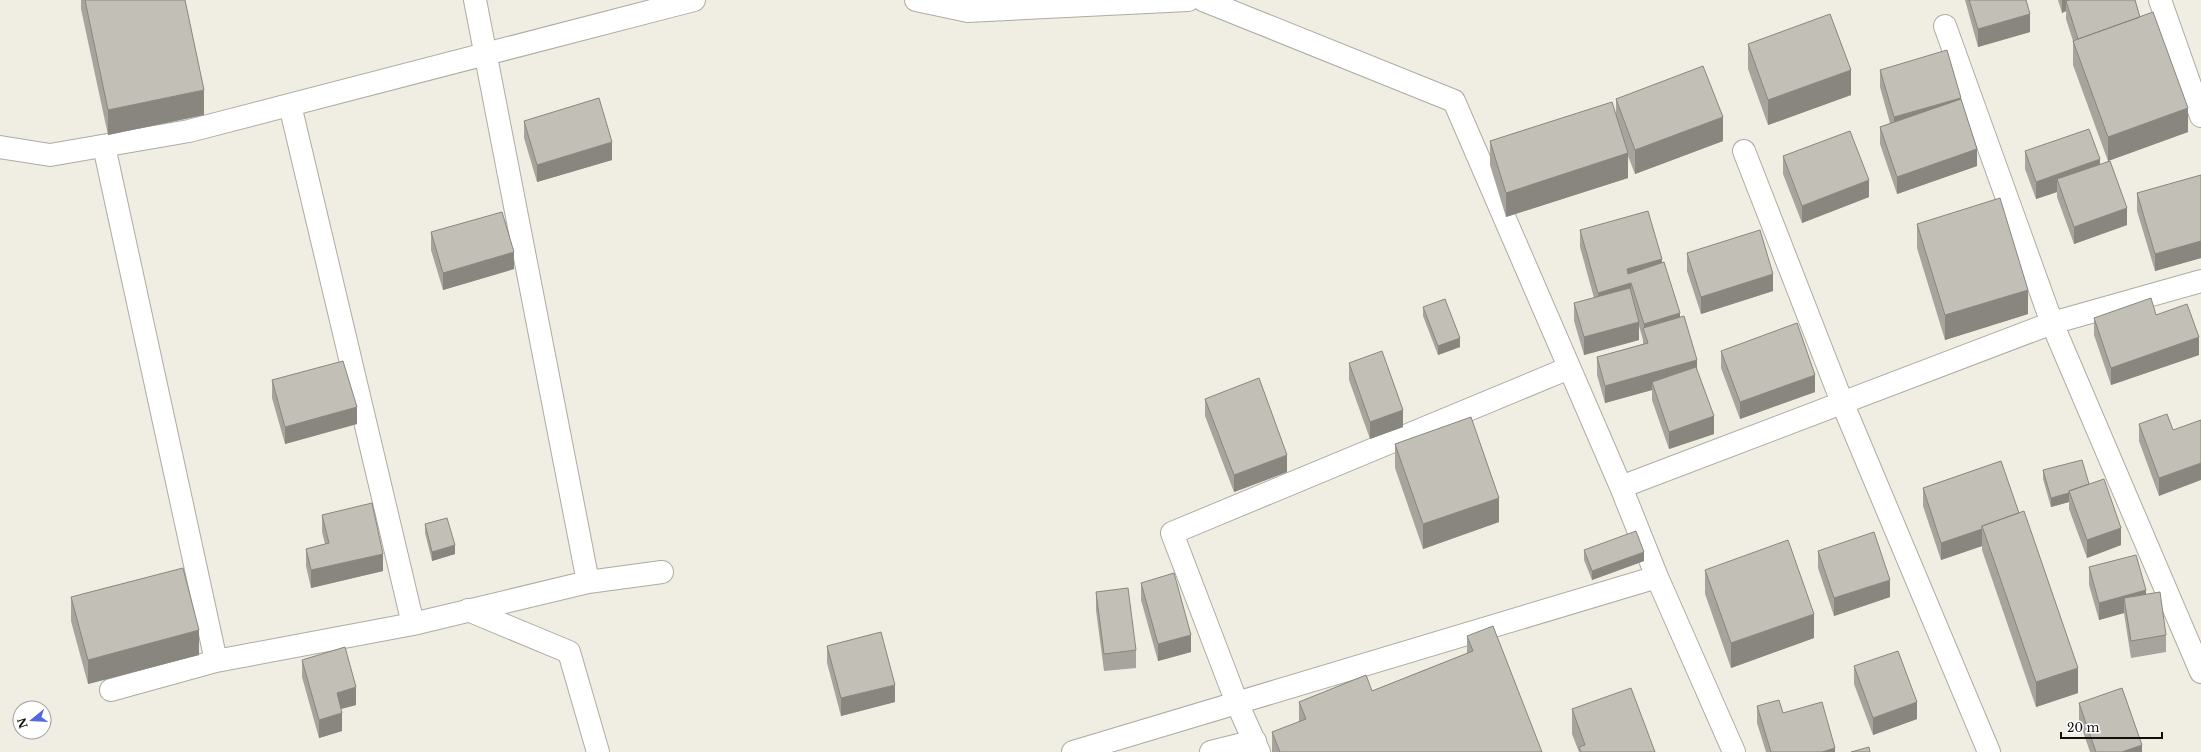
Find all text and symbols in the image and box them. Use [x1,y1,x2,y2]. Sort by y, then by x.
north arrow [12,700,52,740]
scale bar [2061,714,2162,740]
text: N [14,715,31,730]
text: 20 m [2067,720,2099,735]

